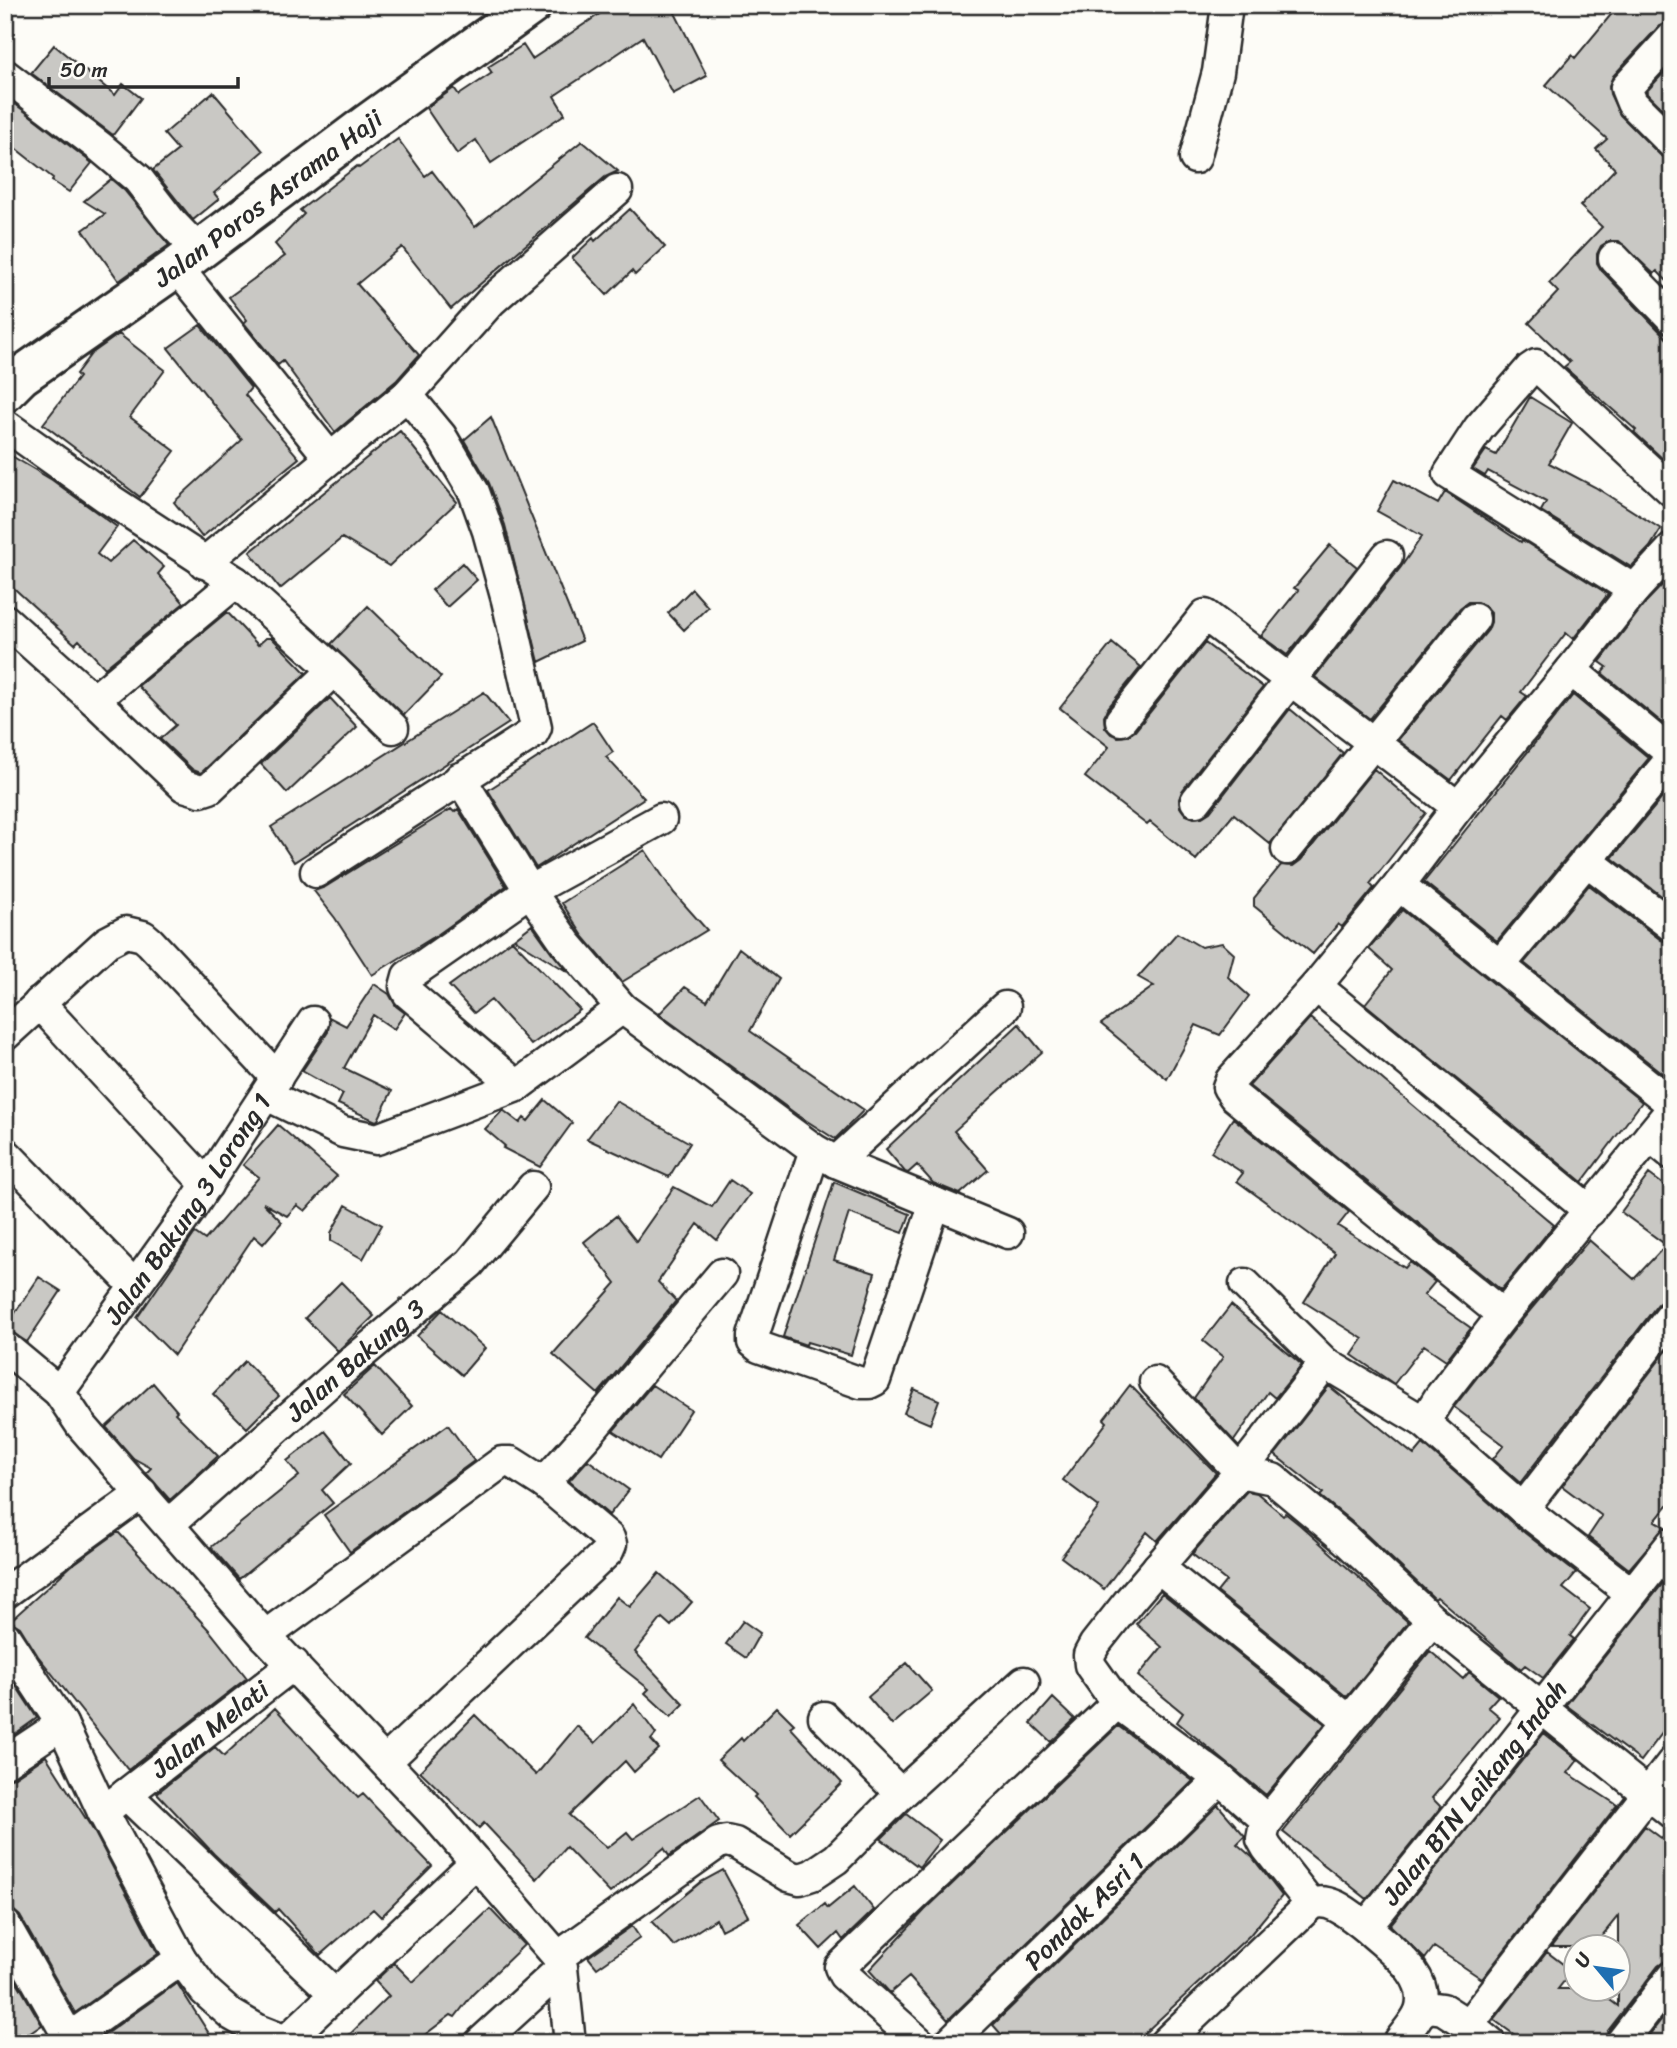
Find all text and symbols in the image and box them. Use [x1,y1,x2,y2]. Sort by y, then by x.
scale bar [49,46,238,90]
text: 50 m [60,51,108,89]
street label: Jalan Poros Asrama Haji [143,96,393,300]
street label: Jalan Bakung 3 Lorong 1 [91,1083,284,1335]
street label: Jalan Bakung 3 [274,1287,435,1434]
street label: Jalan Melati [140,1667,280,1791]
street label: Jalan BTN Laikang Indah [1369,1669,1579,1916]
street label: Pondok Asri 1 [1013,1840,1156,1982]
north arrow [1562,1932,1632,2002]
text: U [1565,1945,1601,1974]

